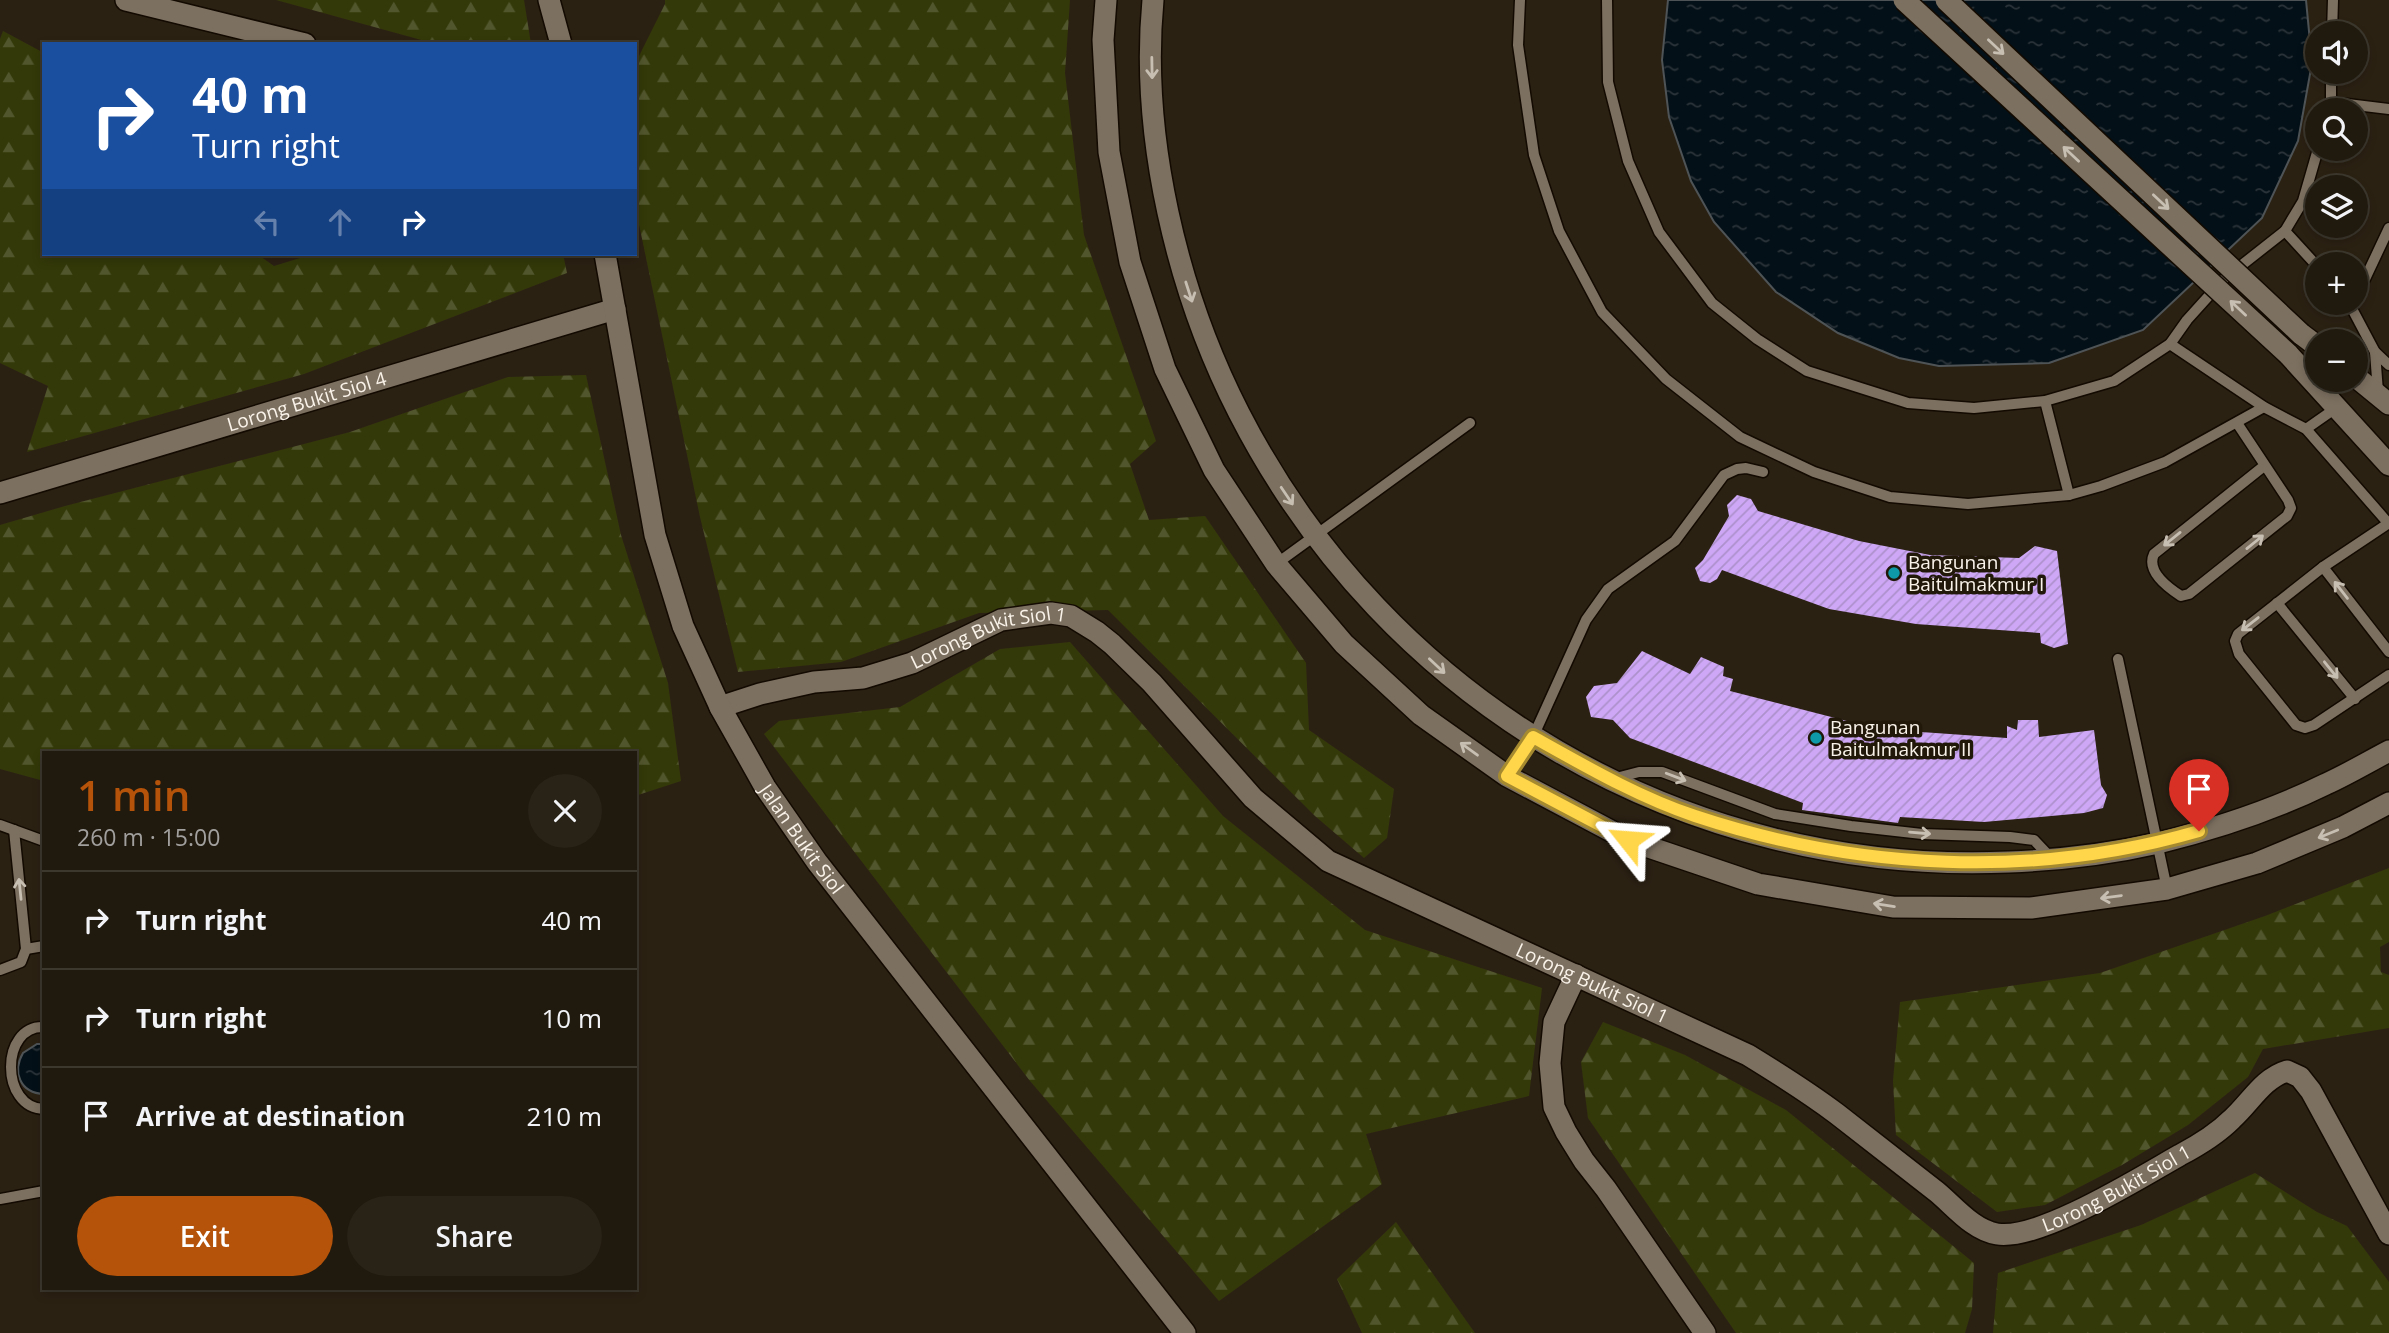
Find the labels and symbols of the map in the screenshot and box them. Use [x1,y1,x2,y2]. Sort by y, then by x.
one-way arrow [1987,38,2004,55]
one-way arrow [1145,56,1159,79]
one-way arrow [2062,146,2080,162]
one-way arrow [2153,194,2170,211]
one-way arrow [1184,280,1196,302]
one-way arrow [2229,300,2247,316]
street label: Lorong Bukit Siol 4 [224,365,390,437]
one-way arrow [1280,486,1294,505]
one-way arrow [2164,532,2182,547]
one-way arrow [2245,534,2263,549]
place label: Bangunan Baitulmakmur I [1908,549,2044,597]
marker: Bangunan Baitulmakmur I [1886,565,1902,581]
one-way arrow [2334,582,2349,600]
street label: Lorong Bukit Siol 1 [906,600,1068,675]
one-way arrow [2241,616,2260,631]
one-way arrow [1428,658,1446,674]
one-way arrow [2323,661,2339,679]
place label: Bangunan Baitulmakmur II [1830,714,1972,762]
marker: Bangunan Baitulmakmur II [1808,730,1824,746]
one-way arrow [1460,742,1479,757]
pin [2169,759,2229,831]
one-way arrow [1664,772,1686,785]
street label: Jalan Bukit Siol [752,777,850,899]
position arrow [1591,803,1665,877]
one-way arrow [1908,827,1931,840]
one-way arrow [2318,828,2339,841]
one-way arrow [13,879,26,901]
one-way arrow [2100,890,2122,903]
one-way arrow [1873,898,1896,911]
street label: Lorong Bukit Siol 1 [1512,937,1673,1029]
street label: Lorong Bukit Siol 1 [2038,1139,2196,1238]

